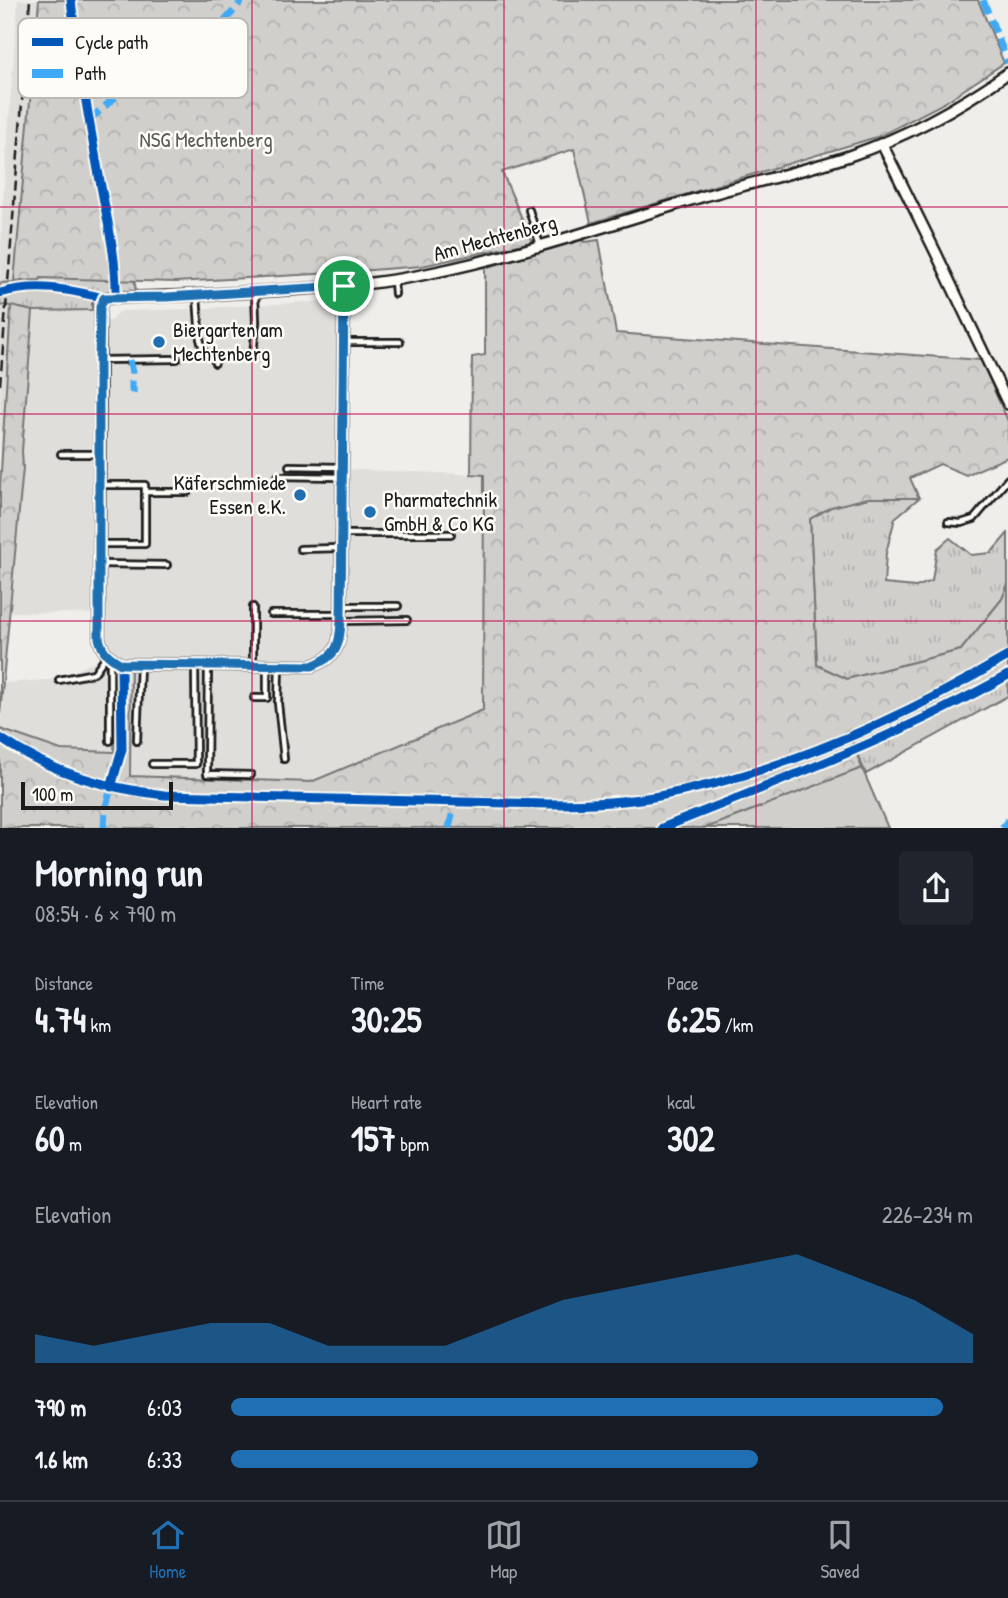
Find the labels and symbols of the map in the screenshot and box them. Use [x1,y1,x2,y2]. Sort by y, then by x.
legend [18,18,248,98]
text: Cycle path [75,29,148,55]
text: Path [75,60,106,86]
park label: NSG Mechtenberg [139,125,273,154]
street label: Am Mechtenberg [430,207,560,268]
pin [314,256,374,316]
place label: Biergarten am Mechtenberg [173,315,283,368]
marker: Biergarten am Mechtenberg [151,334,167,350]
place label: Käferschmiede Essen e.K. [174,468,286,521]
place label: Pharmatechnik GmbH & Co KG [384,485,497,538]
marker: Käferschmiede Essen e.K. [292,487,308,503]
marker: Pharmatechnik GmbH & Co KG [362,504,378,520]
scale bar [21,779,173,811]

